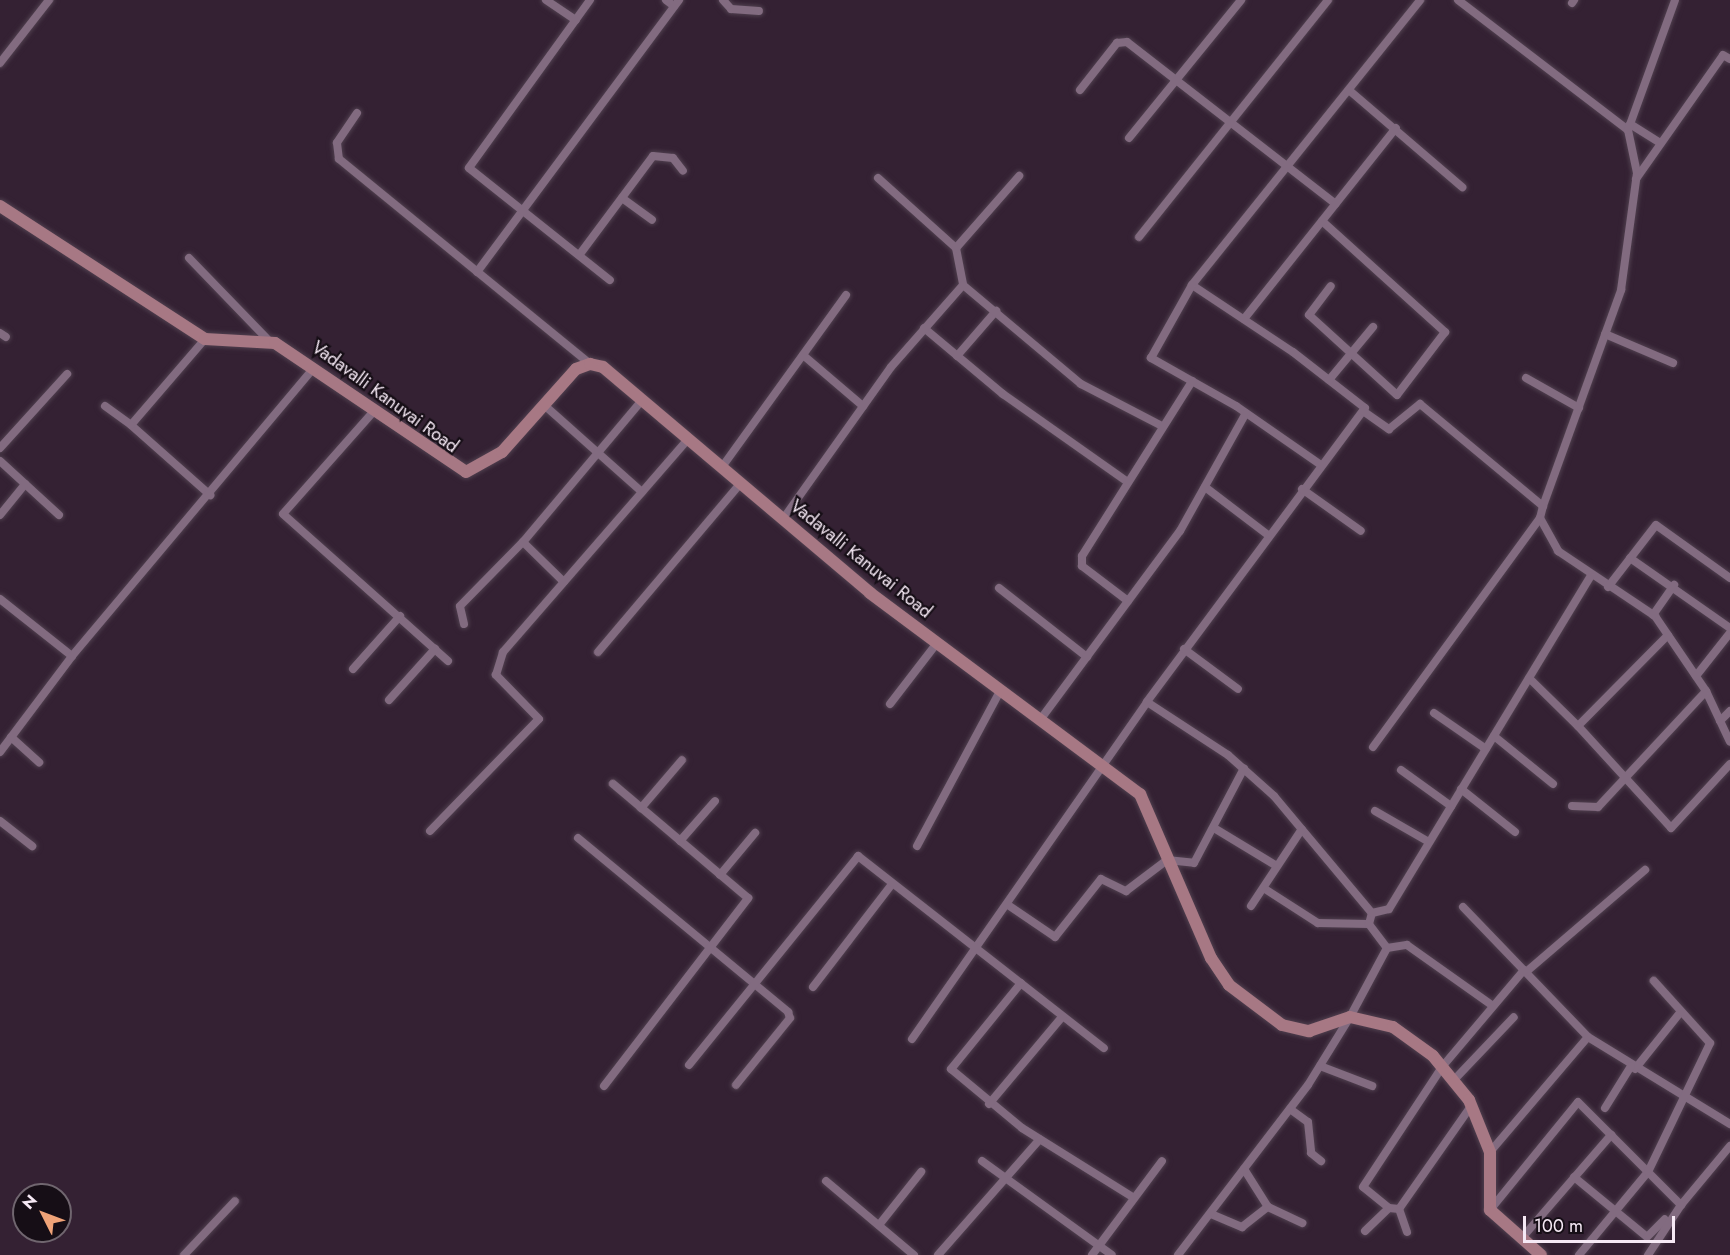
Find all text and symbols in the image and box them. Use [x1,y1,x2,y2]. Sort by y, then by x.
street label: Vadavalli Kanuvai Road [308,337,462,457]
street label: Vadavalli Kanuvai Road [786,495,936,623]
north arrow [12,1183,72,1243]
text: N [17,1190,43,1214]
scale bar [1526,1204,1678,1242]
text: 100 m [1534,1213,1583,1239]

